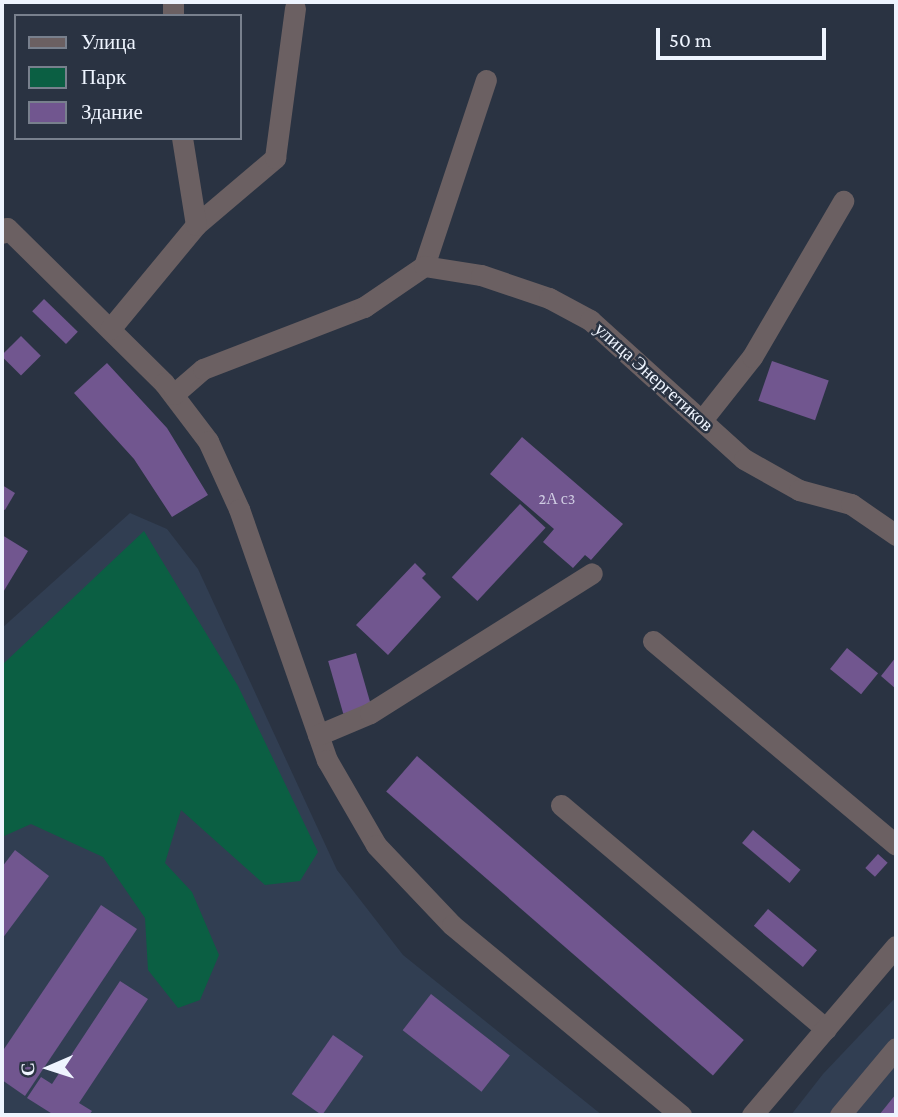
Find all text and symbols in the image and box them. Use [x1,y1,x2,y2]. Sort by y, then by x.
legend [14,14,242,140]
scale bar [660,14,830,58]
text: 50 m [669,28,712,52]
text: Улица [81,30,136,54]
text: Парк [81,65,126,89]
text: Здание [81,100,143,124]
street label: улица Энергетиков [590,318,718,436]
house number: 2А с3 [539,489,575,509]
north arrow [14,1033,84,1103]
text: С [17,1062,38,1077]

